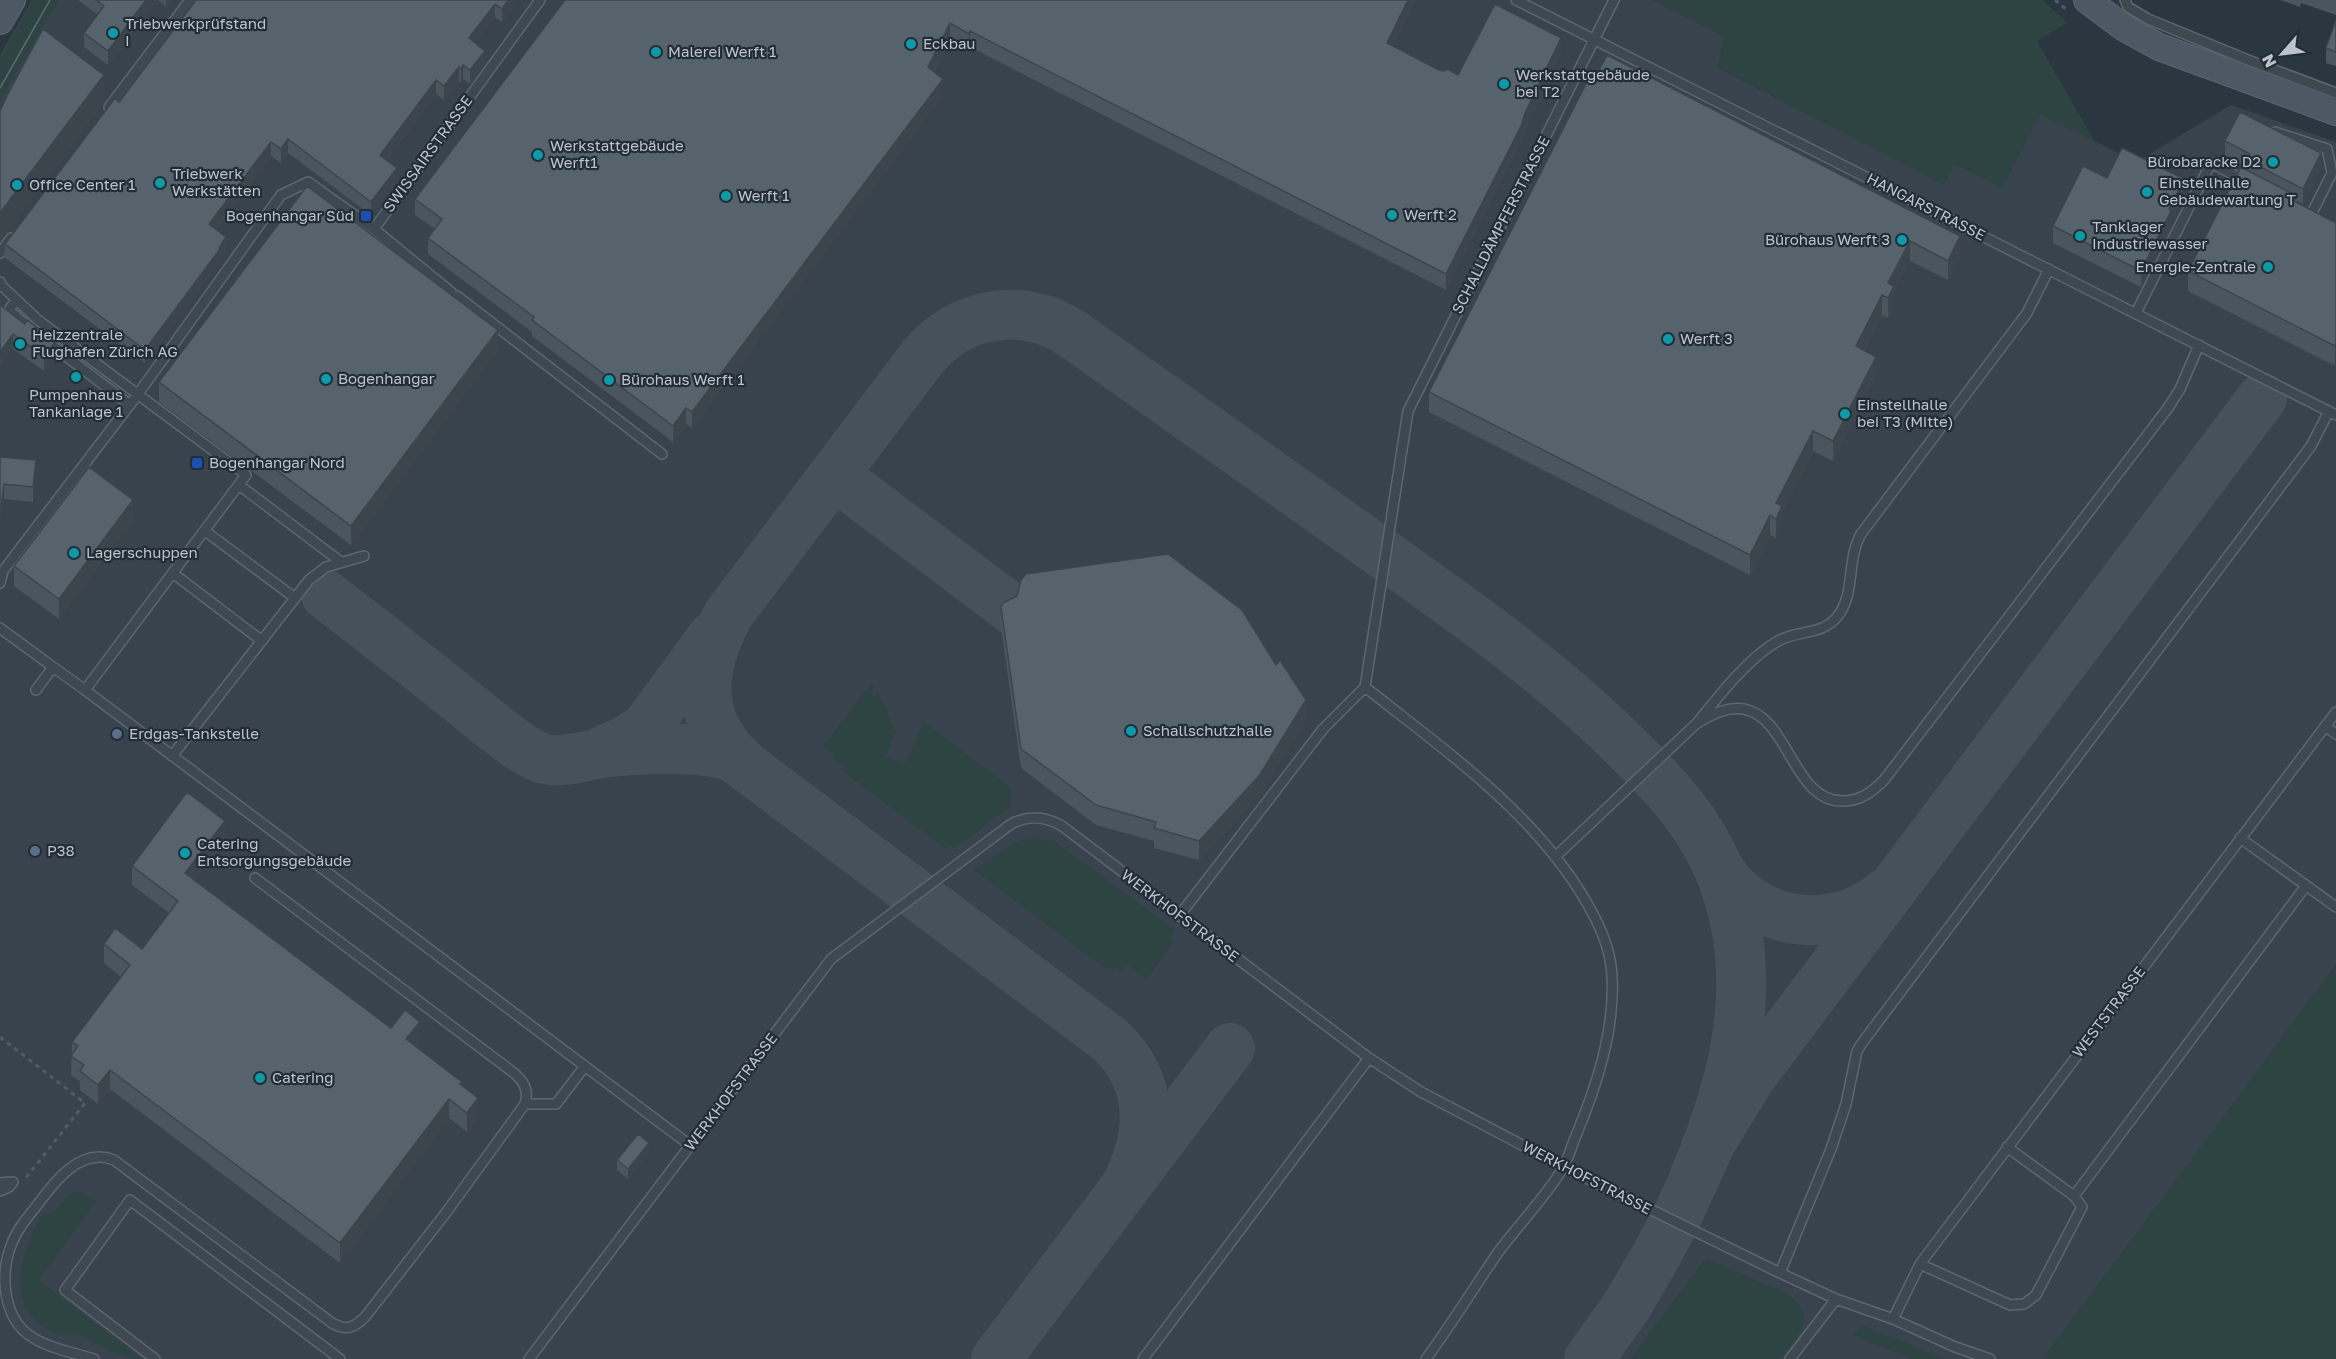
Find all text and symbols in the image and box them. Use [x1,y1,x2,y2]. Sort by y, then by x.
place label: Triebwerkprüfstand I [125,14,266,49]
north arrow [2252,24,2312,84]
marker: Triebwerkprüfstand I [106,26,120,40]
place label: Eckbau [923,34,975,52]
marker: Eckbau [904,37,918,51]
place label: Malerei Werft 1 [668,42,776,60]
marker: Malerei Werft 1 [649,45,663,59]
text: N [2257,51,2280,71]
place label: Werkstattgebäude bei T2 [1516,65,1650,100]
marker: Werkstattgebäude bei T2 [1497,77,1511,91]
street label: SWISSAIRSTRASSE [379,92,476,215]
street label: SCHALLDÄMPFERSTRASSE [1447,133,1553,316]
place label: Werkstattgebäude Werft1 [550,136,684,171]
marker: Werkstattgebäude Werft1 [531,148,545,162]
place label: Bürobaracke D2 [2147,152,2261,170]
marker: Bürobaracke D2 [2266,155,2280,169]
place label: Triebwerk Werkstätten [172,164,261,199]
street label: HANGARSTRASSE [1864,168,1989,244]
place label: Einstellhalle Gebäudewartung T [2159,173,2296,208]
place label: Office Center 1 [29,175,135,193]
marker: Triebwerk Werkstätten [153,176,167,190]
marker: Office Center 1 [10,178,24,192]
marker: Einstellhalle Gebäudewartung T [2140,185,2154,199]
place label: Werft 1 [738,186,789,204]
marker: Werft 1 [719,189,733,203]
place label: Werft 2 [1404,205,1457,223]
place label: Bogenhangar Süd [226,206,354,224]
marker: Werft 2 [1385,208,1399,222]
marker: Bogenhangar Süd [359,209,373,223]
place label: Tanklager Industriewasser [2092,217,2208,252]
marker: Tanklager Industriewasser [2073,229,2087,243]
place label: Bürohaus Werft 3 [1765,230,1890,248]
marker: Bürohaus Werft 3 [1895,233,1909,247]
place label: Energie-Zentrale [2136,257,2256,275]
marker: Energie-Zentrale [2261,260,2275,274]
place label: Heizzentrale Flughafen Zürich AG [32,325,178,360]
place label: Werft 3 [1680,329,1733,347]
marker: Werft 3 [1661,332,1675,346]
marker: Heizzentrale Flughafen Zürich AG [13,337,27,351]
place label: Bogenhangar [338,369,435,387]
marker: Pumpenhaus Tankanlage 1 [69,370,83,384]
place label: Bürohaus Werft 1 [621,370,745,388]
marker: Bogenhangar [319,372,333,386]
marker: Bürohaus Werft 1 [602,373,616,387]
place label: Pumpenhaus Tankanlage 1 [29,385,123,420]
place label: Einstellhalle bei T3 (Mitte) [1857,395,1953,430]
marker: Einstellhalle bei T3 (Mitte) [1838,407,1852,421]
place label: Bogenhangar Nord [209,453,345,471]
marker: Bogenhangar Nord [190,456,204,470]
place label: Lagerschuppen [86,543,198,561]
marker: Lagerschuppen [67,546,81,560]
place label: Schallschutzhalle [1143,721,1273,739]
place label: Erdgas-Tankstelle [129,724,259,742]
marker: Schallschutzhalle [1124,724,1138,738]
marker: Erdgas-Tankstelle [110,727,124,741]
place label: Catering Entsorgungsgebäude [197,834,352,869]
place label: P38 [47,841,75,859]
marker: P38 [28,844,42,858]
marker: Catering Entsorgungsgebäude [178,846,192,860]
street label: WERKHOFSTRASSE [1118,865,1243,965]
street label: WESTSTRASSE [2068,962,2148,1060]
street label: WERKHOFSTRASSE [680,1029,780,1154]
place label: Catering [272,1068,334,1086]
marker: Catering [253,1071,267,1085]
street label: WERKHOFSTRASSE [1520,1137,1655,1217]

